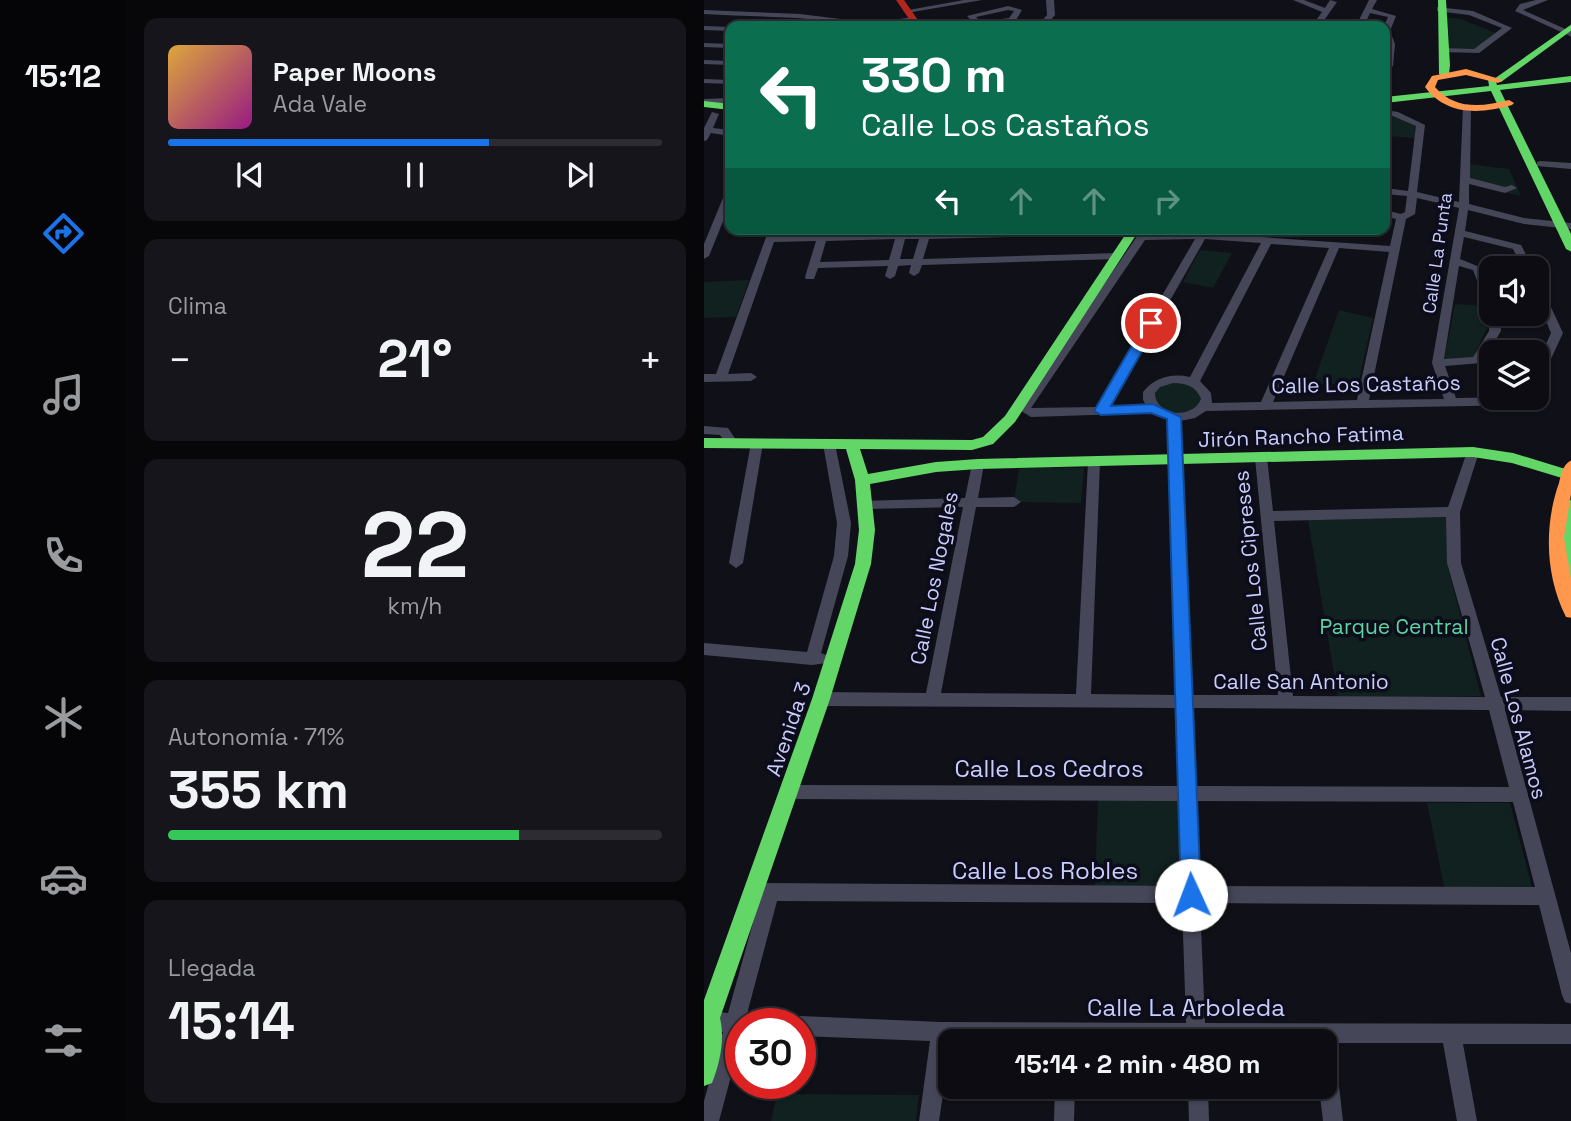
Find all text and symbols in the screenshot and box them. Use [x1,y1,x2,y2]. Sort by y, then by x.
text: 330 m [861,44,1007,106]
icon: left [746,49,837,140]
text: Paper Moons [273,55,436,89]
text: 15:12 [25,56,101,96]
text: Ada Vale [273,89,367,119]
text: Calle Los Castaños [861,105,1150,145]
icon: previous [231,156,269,194]
icon: pause [396,156,434,194]
icon: next [561,156,599,194]
icon: left [929,182,967,220]
icon: ahead [1002,182,1040,220]
icon: ahead [1075,182,1113,220]
icon: right [1148,182,1186,220]
street label: Calle La Punta [1417,191,1457,315]
icon: directions [39,209,88,258]
map controls [1479,256,1549,410]
button: sound [1479,256,1549,326]
text: Clima [168,291,227,321]
pin [1121,293,1181,353]
icon: arrive [1132,304,1170,342]
text: 21° [378,326,452,392]
text: − [168,336,192,384]
text: + [638,336,662,384]
button: layers [1479,340,1549,410]
street label: Calle Los Castaños [1271,369,1461,399]
icon: music [39,370,88,419]
street label: Jirón Rancho Fatima [1198,419,1404,453]
street label: Calle Los Cipreses [1227,469,1273,653]
text: 22 [361,487,469,604]
street label: Calle Los Nogales [904,489,964,667]
icon: phone [39,531,88,580]
text: km/h [388,591,442,621]
park label: Parque Central [1319,613,1469,640]
street label: Calle Los Alamos [1484,634,1554,802]
street label: Calle San Antonio [1213,668,1389,695]
street label: Avenida 3 [759,678,817,780]
icon: climate [39,693,88,742]
text: Autonomía · 71% [168,722,344,752]
street label: Calle Los Cedros [954,753,1144,784]
text: 355 km [168,757,349,823]
icon: car [39,854,88,903]
street label: Calle Los Robles [952,855,1138,886]
position arrow [1154,858,1228,932]
text: Llegada [168,953,256,983]
text: 15:14 [168,988,295,1054]
street label: Calle La Arboleda [1087,992,1285,1023]
speed limit sign: 30 [725,1008,816,1099]
icon: filters [39,1016,88,1065]
text: 15:14 · 2 min · 480 m [1014,1047,1261,1081]

